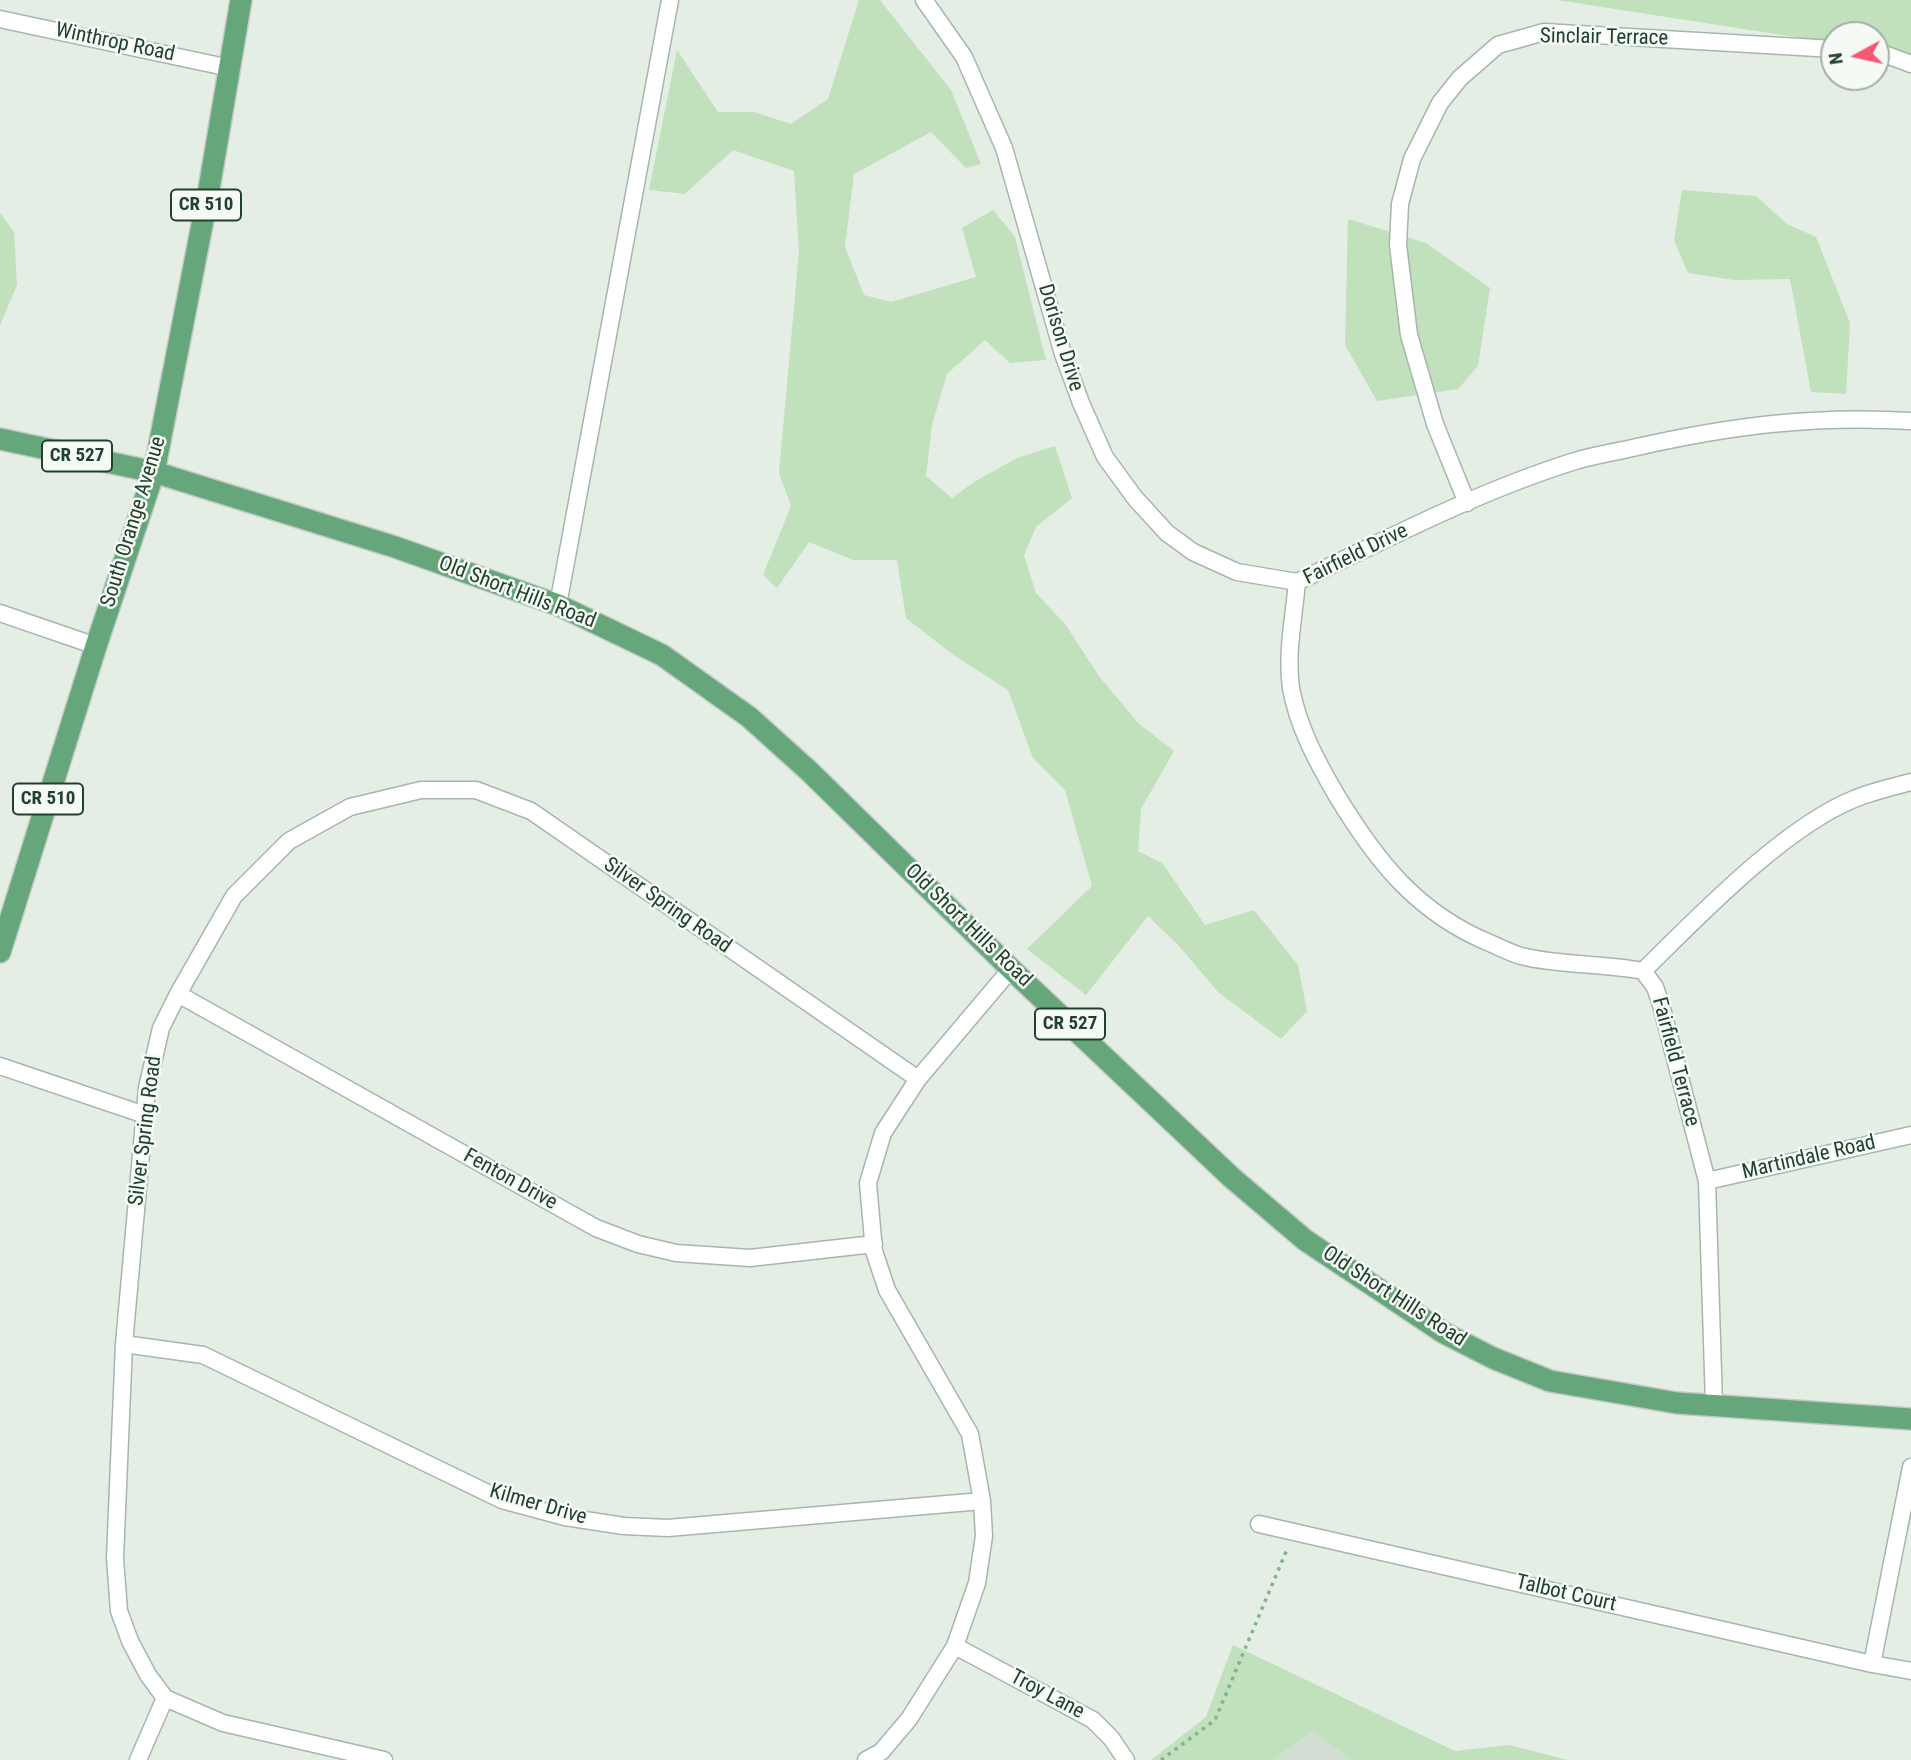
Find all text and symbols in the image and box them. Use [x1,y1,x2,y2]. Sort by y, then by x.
street label: Winthrop Road [53,18,177,68]
north arrow [1820,21,1890,91]
street label: Sinclair Terrace [1540,24,1668,52]
text: N [1823,51,1848,66]
road number: CR 510 [171,190,241,220]
street label: Dorison Drive [1032,281,1088,395]
street label: South Orange Avenue [96,434,172,610]
road number: CR 527 [42,440,112,471]
street label: Fairfield Drive [1300,519,1412,591]
street label: Old Short Hills Road [435,551,599,635]
road number: CR 510 [13,784,83,814]
street label: Silver Spring Road [598,853,736,959]
street label: Old Short Hills Road [899,859,1037,993]
street label: Fairfield Terrace [1646,995,1704,1129]
road number: CR 527 [1035,1008,1105,1040]
street label: Silver Spring Road [124,1055,168,1207]
street label: Martindale Road [1740,1130,1878,1186]
street label: Fenton Drive [459,1144,561,1216]
street label: Old Short Hills Road [1317,1241,1471,1353]
street label: Kilmer Drive [487,1479,589,1531]
street label: Talbot Court [1513,1570,1619,1618]
street label: Troy Lane [1006,1665,1088,1725]

